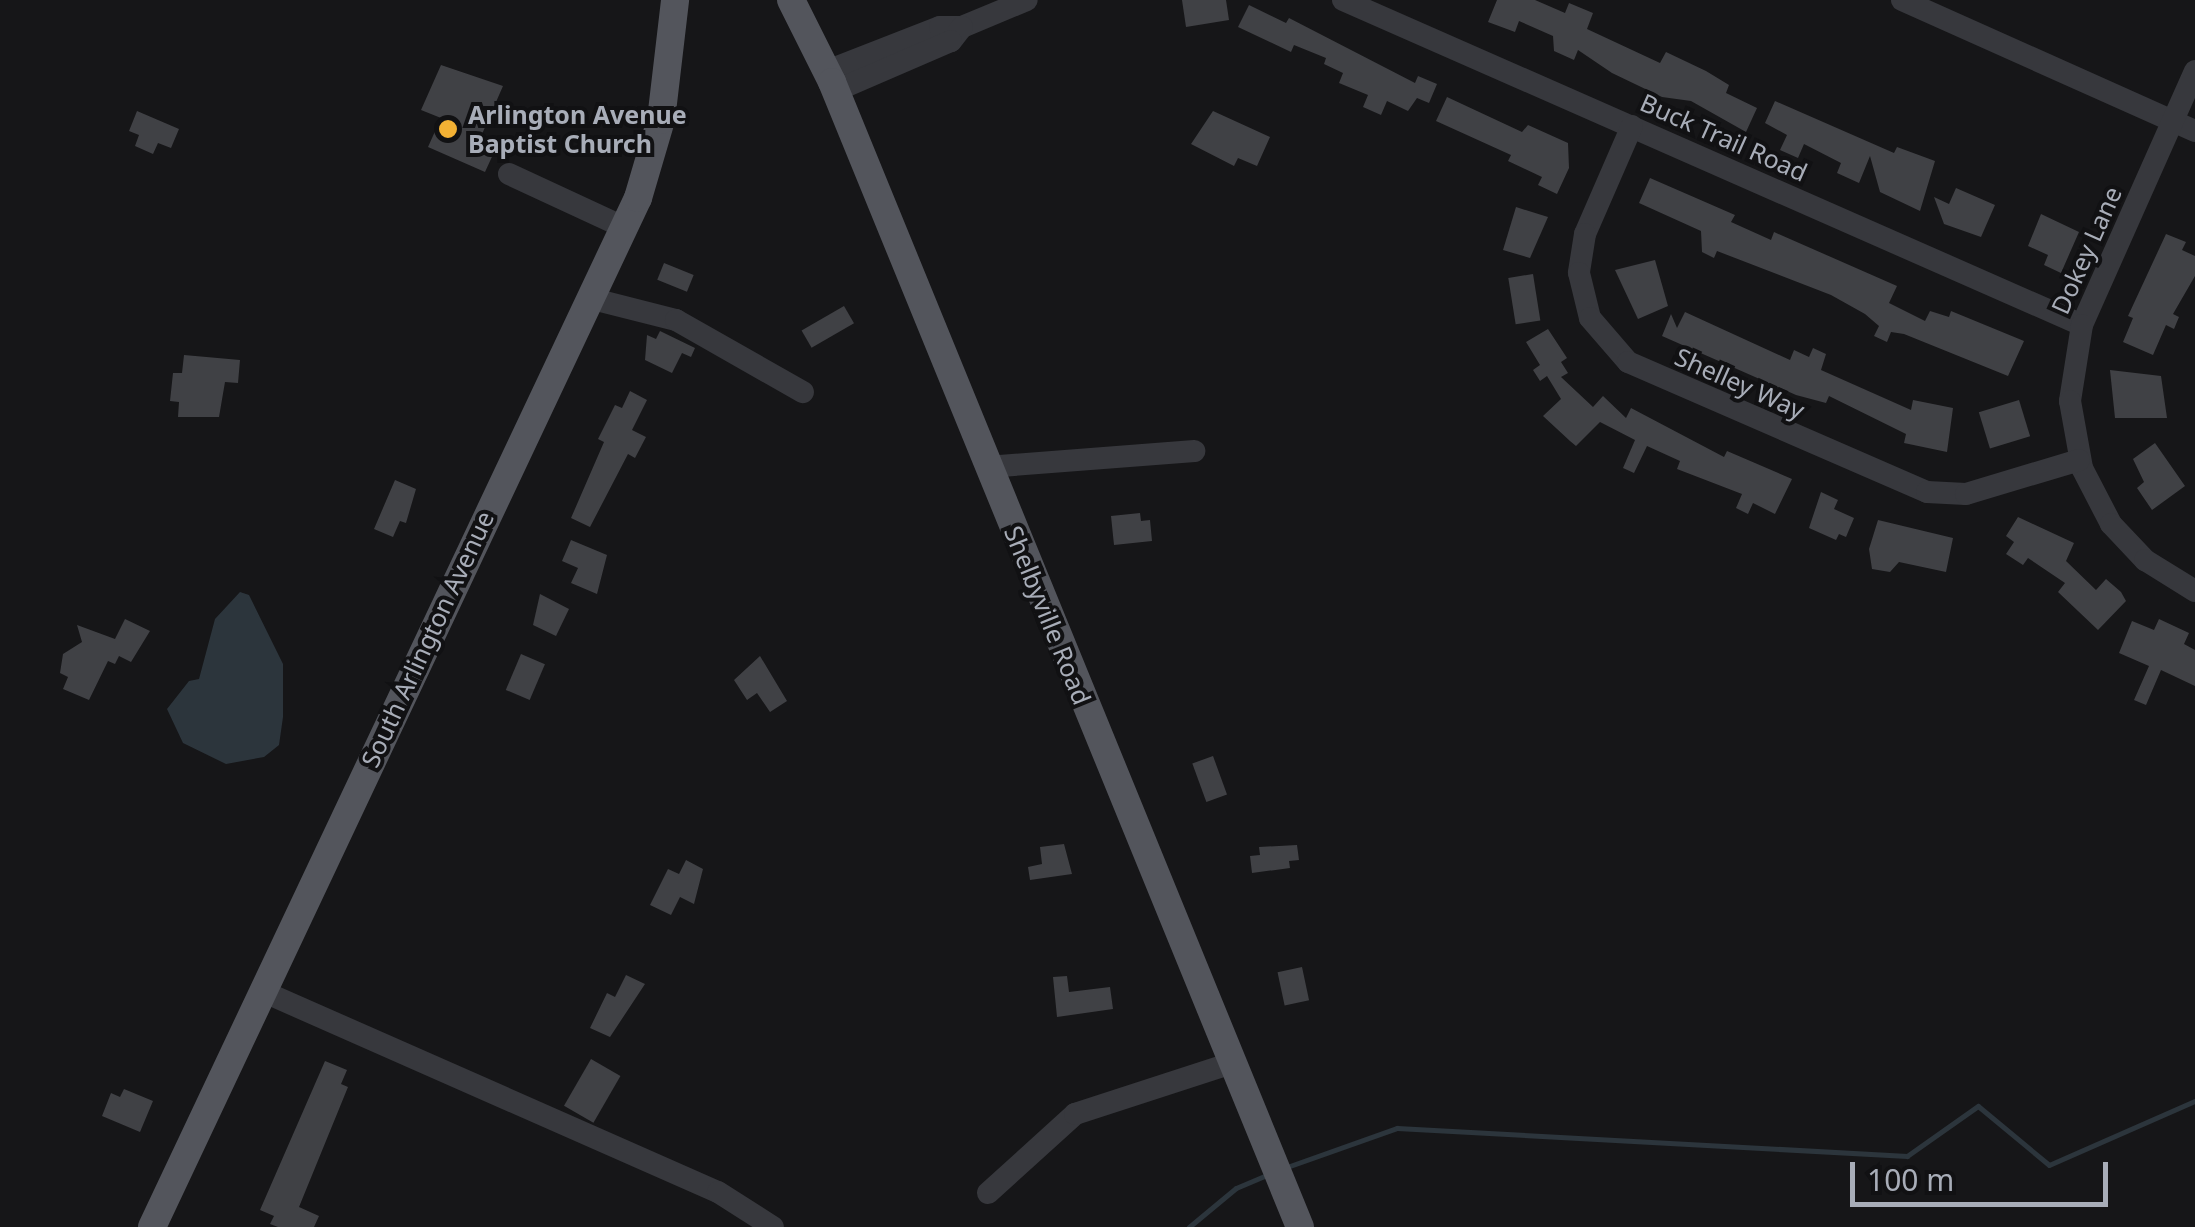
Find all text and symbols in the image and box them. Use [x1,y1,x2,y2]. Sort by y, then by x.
street label: Buck Trail Road [1636,87,1812,187]
place label: Arlington Avenue Baptist Church [468,100,687,159]
marker: Arlington Avenue Baptist Church [437,118,459,140]
street label: Dokey Lane [2045,182,2127,318]
street label: Shelley Way [1671,341,1809,425]
street label: South Arlington Avenue [354,506,500,772]
street label: Shelbyville Road [998,521,1098,709]
scale bar [1855,1142,2112,1204]
text: 100 m [1867,1159,1954,1200]

